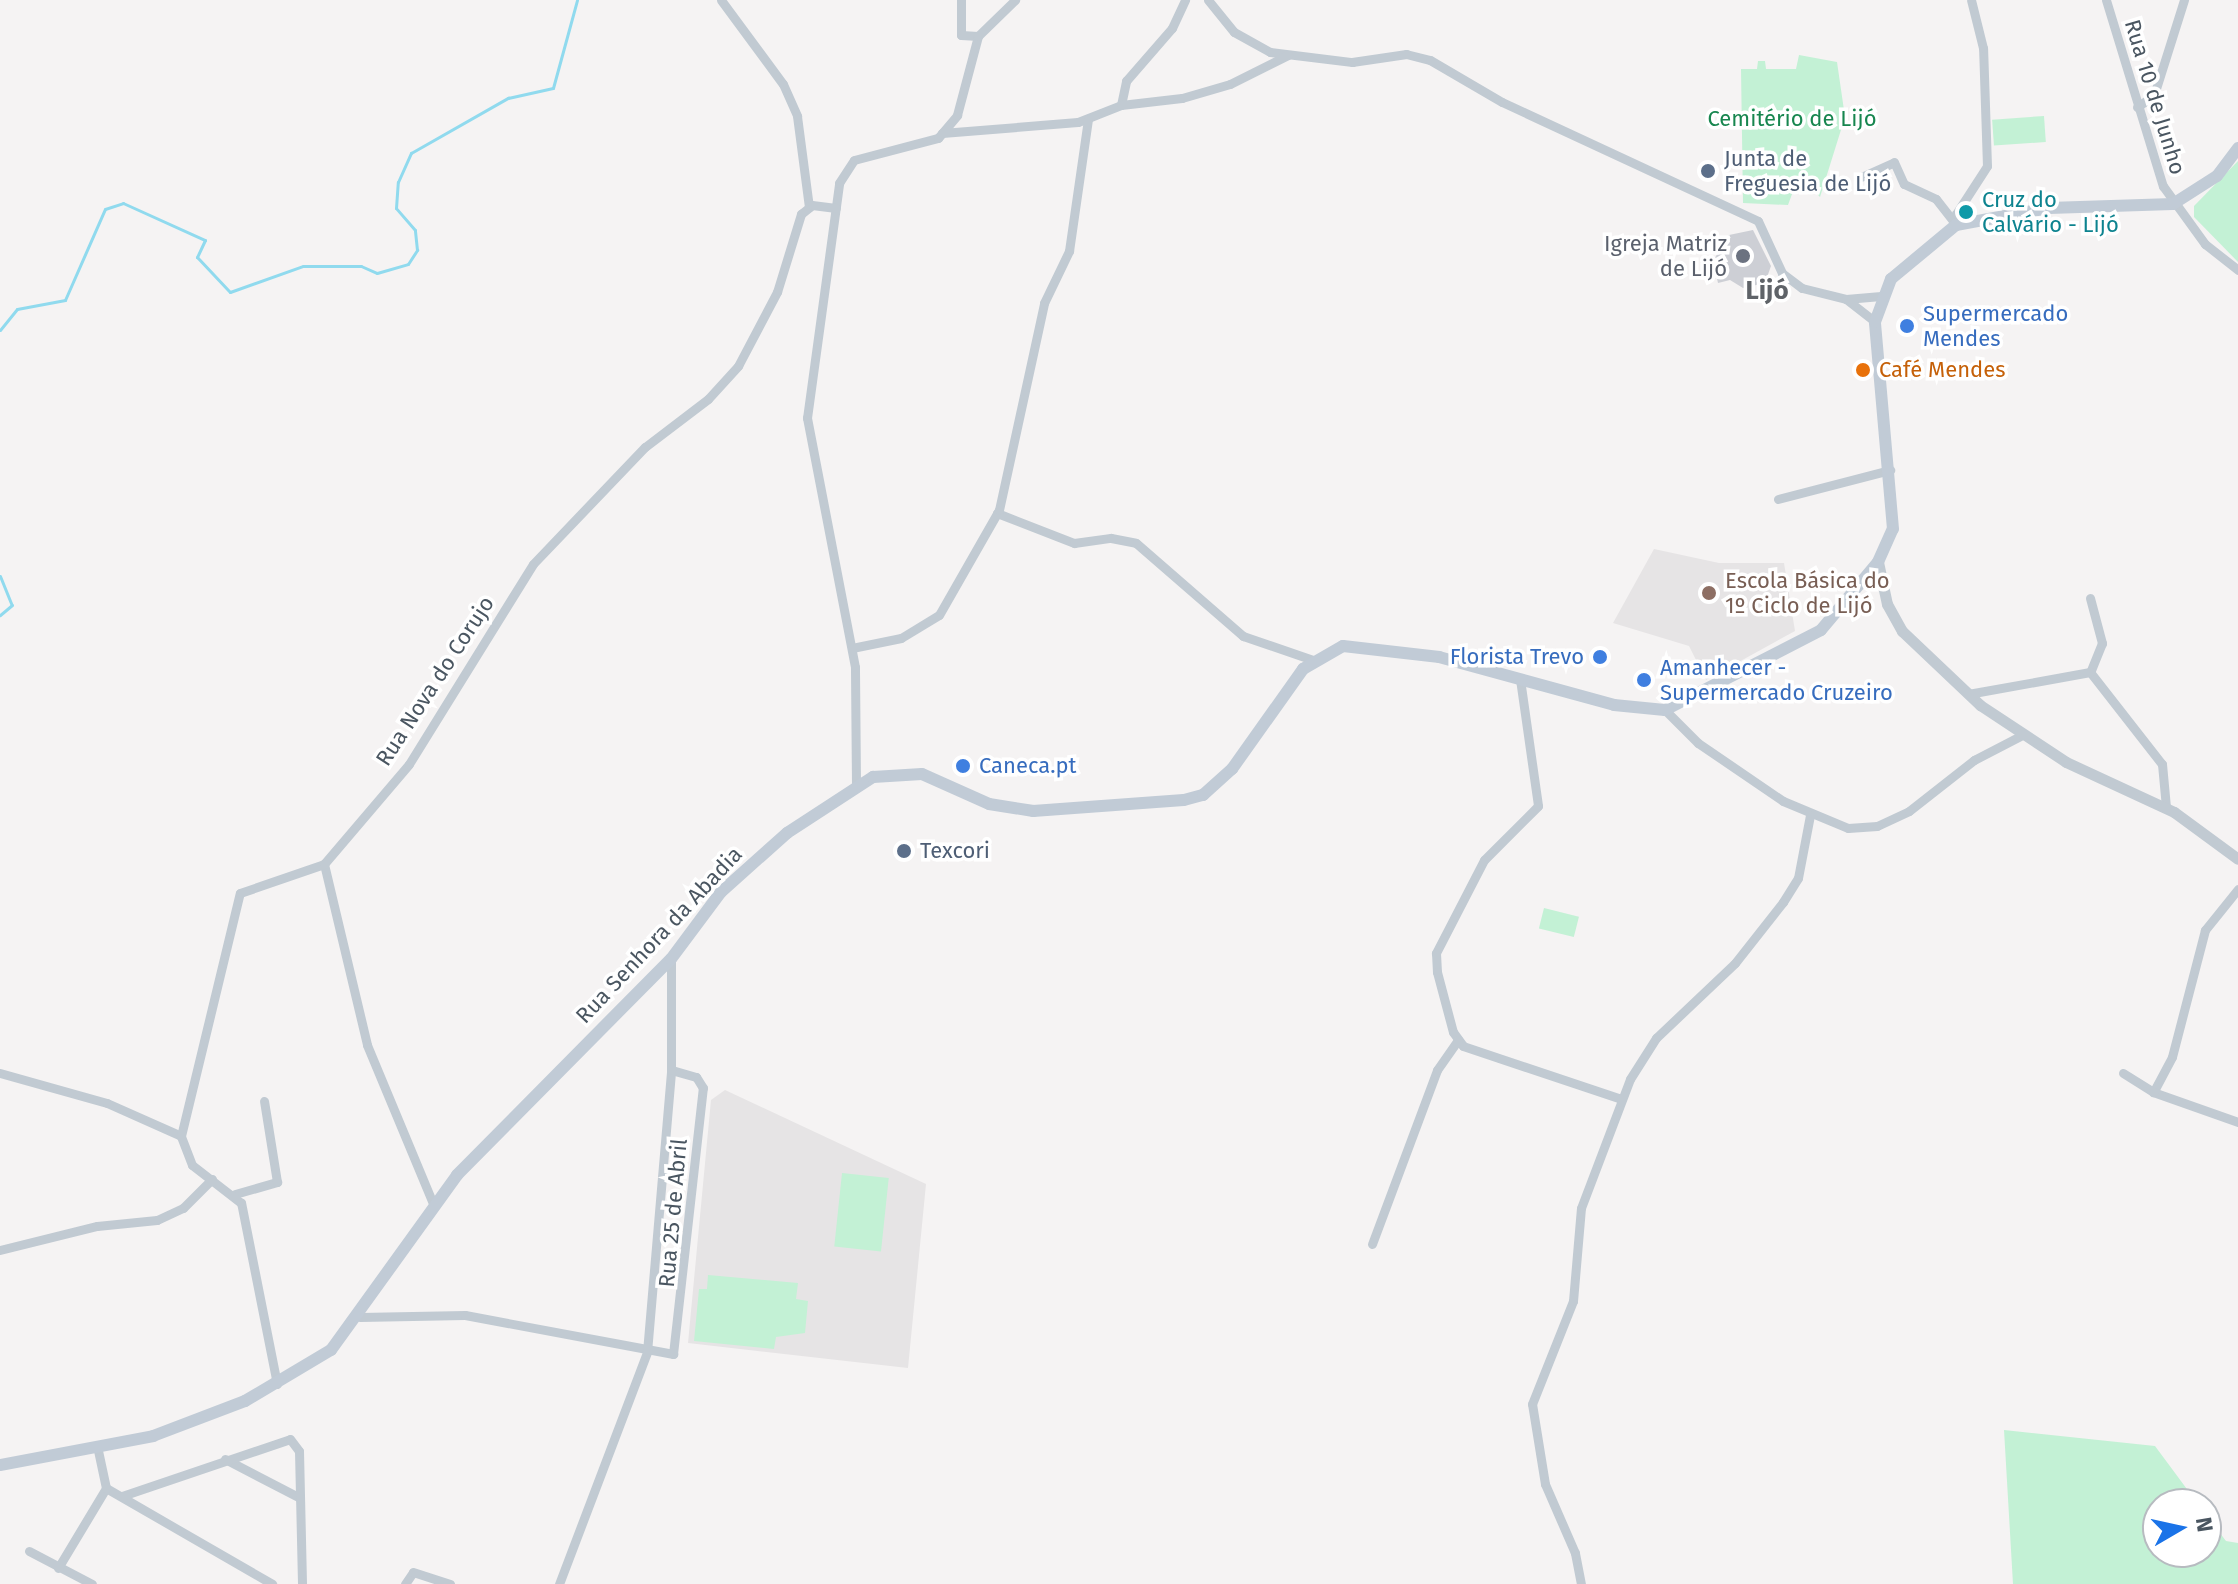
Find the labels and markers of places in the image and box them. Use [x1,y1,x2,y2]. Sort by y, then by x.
place label: Junta de Freguesia de Lijó [1724,145,1891,196]
marker: Junta de Freguesia de Lijó [1699,162,1717,180]
place label: Cruz do Calvário - Lijó [1982,186,2119,238]
marker: Cruz do Calvário - Lijó [1957,203,1975,221]
place label: Igreja Matriz de Lijó [1604,230,1727,282]
marker: Igreja Matriz de Lijó [1734,247,1752,265]
place label: Supermercado Mendes [1923,300,2068,352]
marker: Supermercado Mendes [1898,317,1916,335]
place label: Café Mendes [1879,357,2005,383]
marker: Café Mendes [1854,361,1872,379]
place label: Escola Básica do 1º Ciclo de Lijó [1725,567,1890,618]
marker: Escola Básica do 1º Ciclo de Lijó [1700,584,1718,602]
place label: Florista Trevo [1450,644,1584,670]
marker: Florista Trevo [1591,648,1609,666]
place label: Amanhecer - Supermercado Cruzeiro [1660,654,1893,706]
marker: Amanhecer - Supermercado Cruzeiro [1635,671,1653,689]
place label: Caneca.pt [979,753,1077,779]
marker: Caneca.pt [954,757,972,775]
place label: Texcori [920,838,990,864]
marker: Texcori [895,842,913,860]

